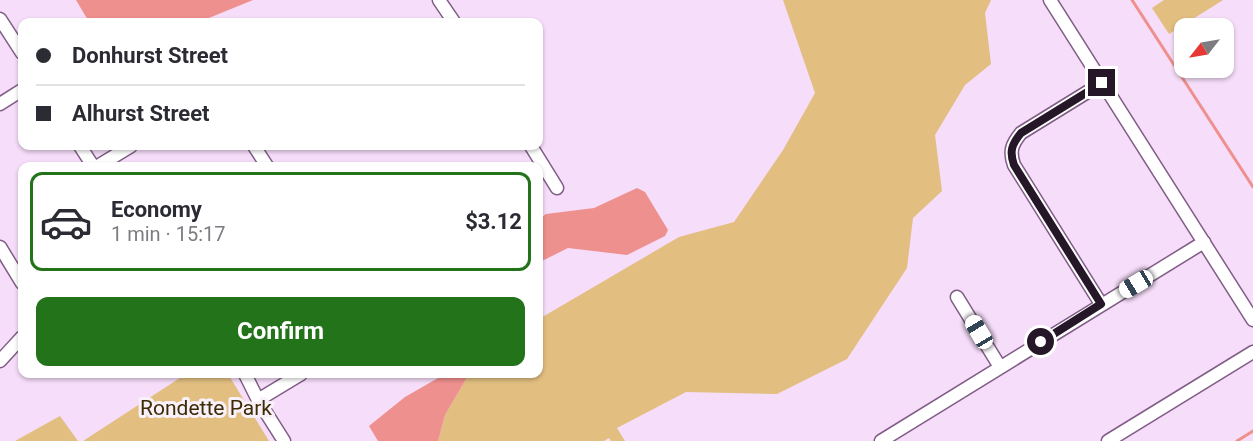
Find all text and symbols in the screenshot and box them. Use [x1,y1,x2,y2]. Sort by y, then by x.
north arrow [1174,18,1234,78]
map controls [1174,18,1234,78]
text: Donhurst Street [72,43,228,68]
route end [1088,69,1115,96]
text: Alhurst Street [72,101,210,126]
icon: car [39,195,93,249]
text: Economy [111,197,202,222]
text: $3.12 [465,209,522,234]
text: 1 min · 15:17 [111,222,226,246]
car [1116,267,1156,301]
button: Confirm [36,297,525,366]
car [962,312,996,352]
route start [1027,328,1054,355]
park label: Rondette Park [140,396,272,420]

